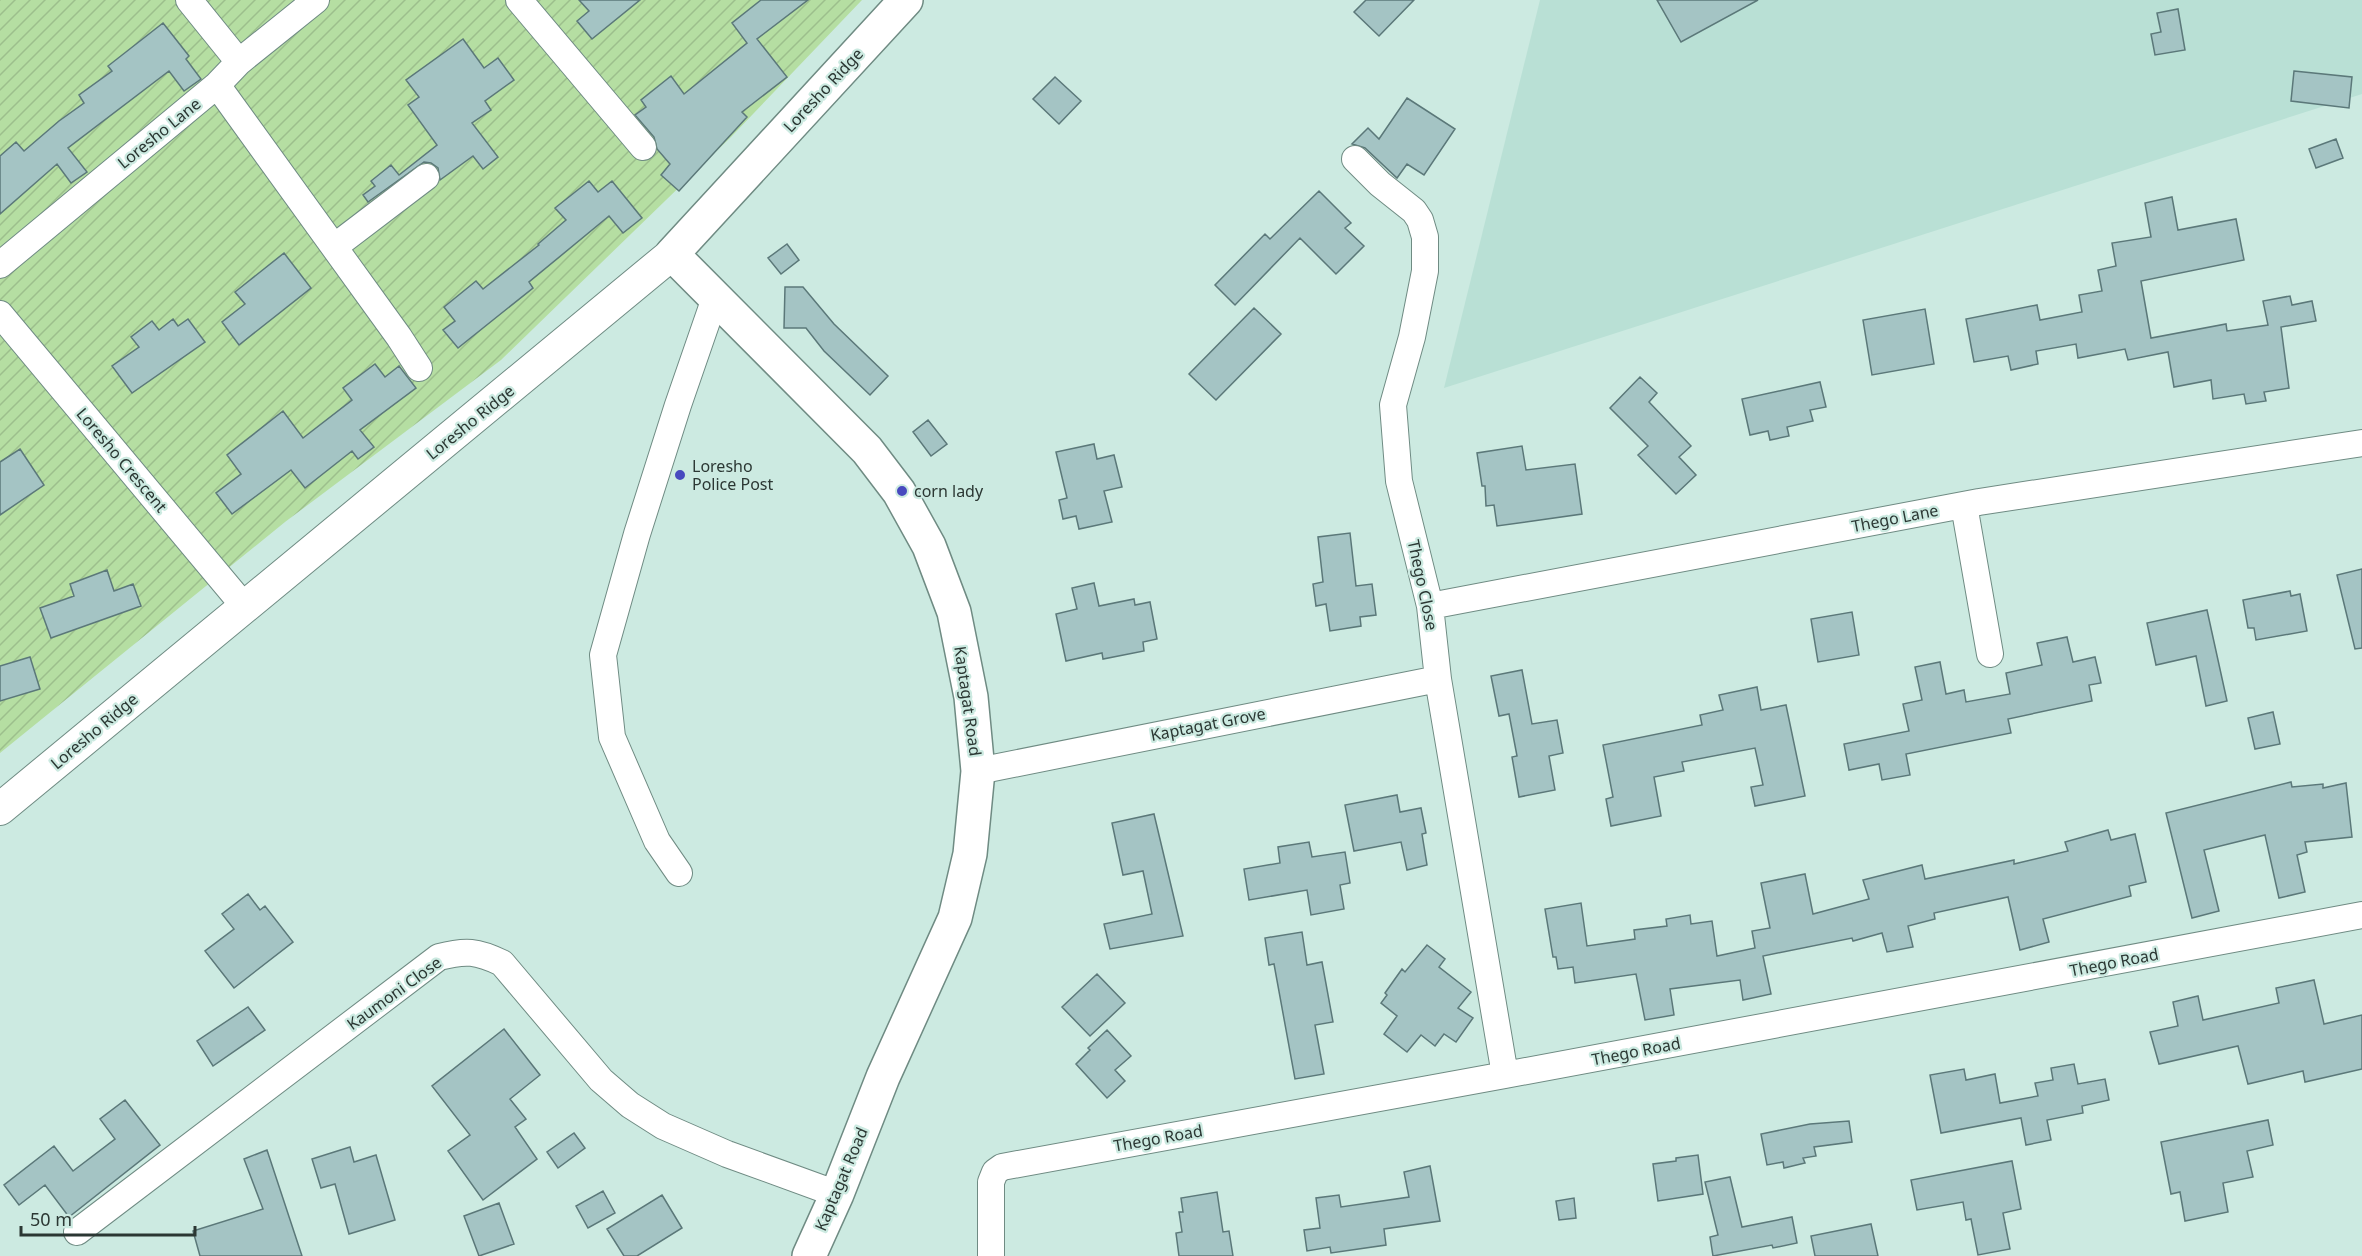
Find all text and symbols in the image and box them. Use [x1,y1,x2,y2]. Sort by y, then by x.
street label: Loresho Ridge [778,43,868,137]
street label: Loresho Lane [113,93,205,173]
street label: Loresho Ridge [421,380,519,464]
street label: Loresho Crescent [72,403,172,517]
place label: Loresho Police Post [692,455,774,495]
marker: Loresho Police Post [673,468,687,482]
place label: corn lady [914,480,984,502]
marker: corn lady [895,484,909,498]
street label: Thego Lane [1850,499,1940,537]
street label: Thego Close [1403,538,1443,632]
street label: Kaptagat Road [949,645,987,757]
street label: Loresho Ridge [46,688,142,774]
street label: Kaptagat Grove [1149,702,1267,746]
street label: Thego Road [2068,943,2160,981]
street label: Kaumoni Close [342,951,446,1035]
street label: Thego Road [1590,1032,1682,1070]
street label: Thego Road [1112,1119,1204,1157]
street label: Kaptagat Road [809,1124,873,1234]
scale bar [21,1199,195,1237]
text: 50 m [30,1207,72,1231]

